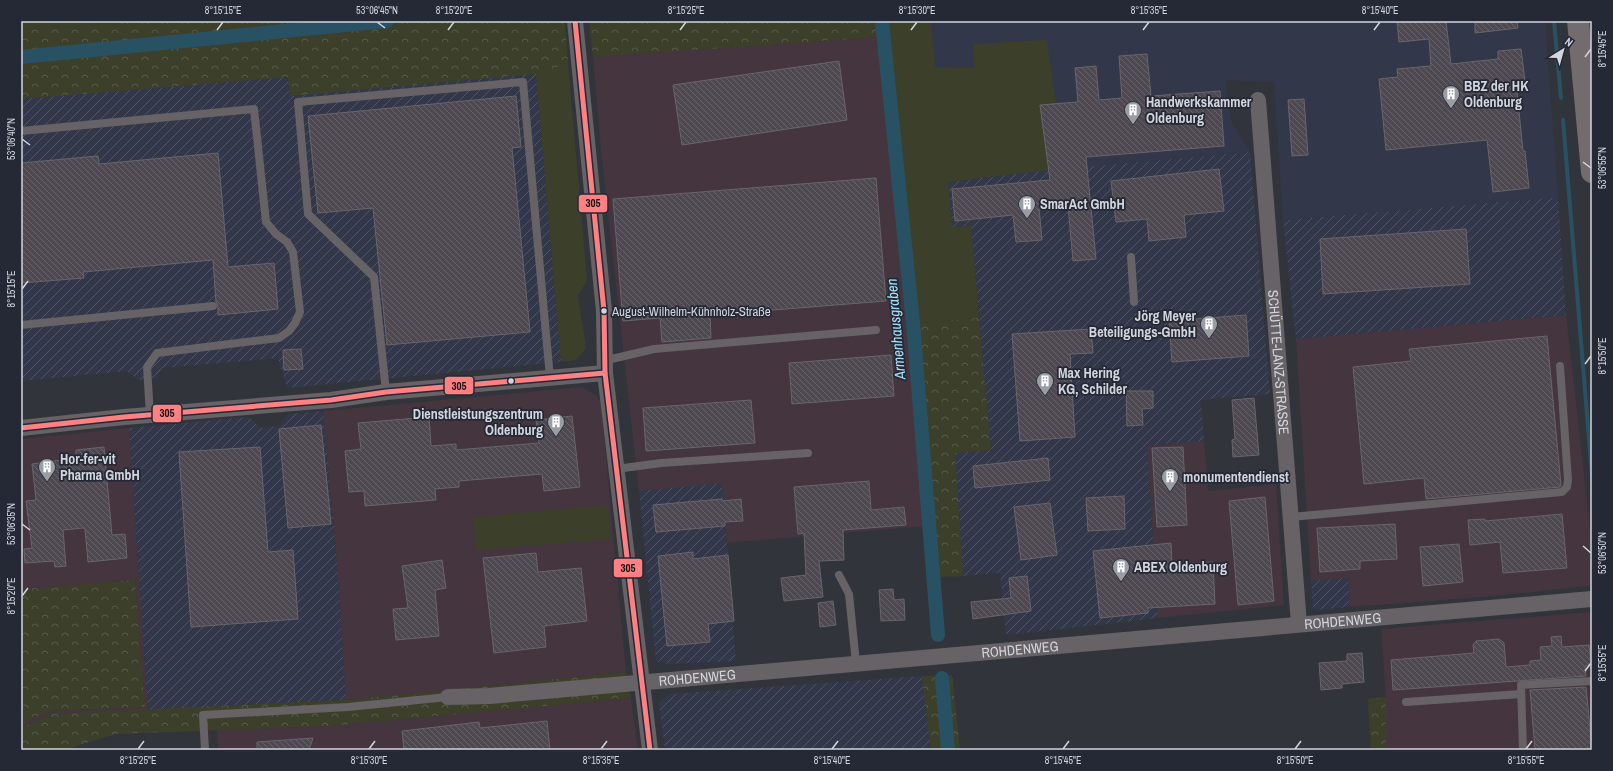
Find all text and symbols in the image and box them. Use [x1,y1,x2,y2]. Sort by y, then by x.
text: 8°15'15"E [205,4,241,17]
text: 53°06'45"N [356,4,398,17]
text: 8°15'20"E [436,4,472,17]
text: 8°15'25"E [668,4,704,17]
text: 8°15'30"E [899,4,935,17]
text: 8°15'35"E [1131,4,1167,17]
text: 8°15'40"E [1362,4,1398,17]
north arrow [1543,30,1583,70]
text: 8°15'45"E [1596,31,1609,67]
text: N [1562,34,1576,50]
place label: BBZ der HK Oldenburg [1464,77,1529,111]
building icon: BBZ der HK Oldenburg [1441,84,1461,109]
place label: Handwerkskammer Oldenburg [1146,93,1252,127]
building icon: Handwerkskammer Oldenburg [1123,100,1143,125]
text: 53°06'40"N [5,118,18,160]
text: 53°06'55"N [1596,147,1609,189]
line badge: 305 [578,194,608,213]
building icon: SmarAct GmbH [1017,194,1037,219]
place label: SmarAct GmbH [1040,195,1125,213]
text: 305 [585,196,601,210]
text: 8°15'15"E [5,271,18,307]
water label: Armenhausgraben [881,278,910,381]
street label: SCHÜTTE-LANZ-STRASSE [1264,289,1293,435]
place label: August-Wilhelm-Kühnholz-Straße [611,303,771,320]
marker: August-Wilhelm-Kühnholz-Straße [599,306,609,316]
place label: Jörg Meyer Beteiligungs-GmbH [1089,307,1197,341]
building icon: Jörg Meyer Beteiligungs-GmbH [1199,314,1219,339]
text: 8°15'50"E [1596,338,1609,374]
place label: Max Hering KG, Schilder [1058,364,1127,398]
building icon: Max Hering KG, Schilder [1035,371,1055,396]
line badge: 305 [444,376,474,395]
unlabelled marker [506,376,516,386]
text: 305 [451,379,467,393]
line badge: 305 [152,404,182,423]
place label: Dienstleistungszentrum Oldenburg [413,405,543,439]
text: 305 [159,406,175,420]
building icon: Dienstleistungszentrum Oldenburg [546,412,566,437]
place label: Hor-fer-vit Pharma GmbH [60,450,140,484]
building icon: Hor-fer-vit Pharma GmbH [37,457,57,482]
building icon: monumentendienst [1160,467,1180,492]
place label: monumentendienst [1183,468,1289,486]
text: 53°06'35"N [5,503,18,545]
text: 53°06'50"N [1596,532,1609,574]
building icon: ABEX Oldenburg [1111,557,1131,582]
line badge: 305 [613,558,643,578]
place label: ABEX Oldenburg [1134,558,1227,576]
text: 305 [620,561,636,575]
text: 8°15'20"E [5,578,18,614]
street label: ROHDENWEG [1303,609,1382,633]
street label: ROHDENWEG [981,637,1059,662]
text: 8°15'55"E [1596,645,1609,681]
street label: ROHDENWEG [658,665,737,690]
text: 8°15'25"E [120,754,156,767]
text: 8°15'30"E [351,754,387,767]
text: 8°15'35"E [583,754,619,767]
text: 8°15'40"E [814,754,850,767]
text: 8°15'45"E [1045,754,1081,767]
text: 8°15'50"E [1277,754,1313,767]
text: 8°15'55"E [1508,754,1544,767]

